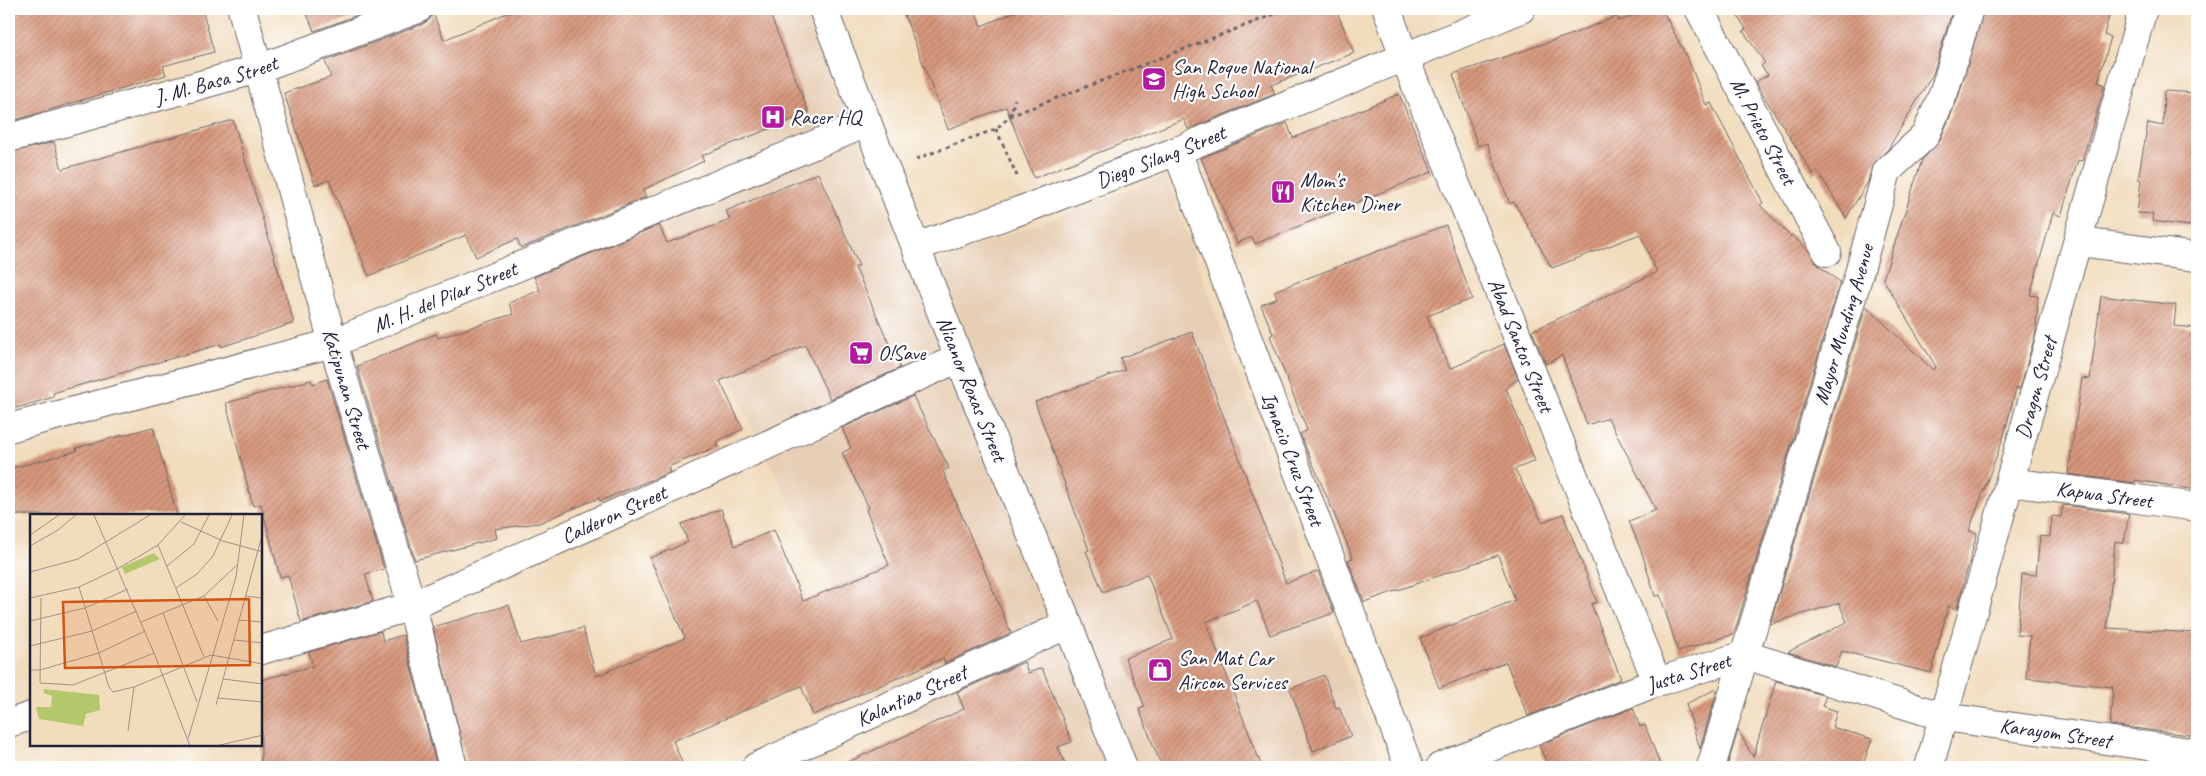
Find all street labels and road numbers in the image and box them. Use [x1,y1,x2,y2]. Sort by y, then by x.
street label: J. M. Basa Street [151,49,283,110]
street label: M. Prieto Street [1724,73,1803,191]
street label: Diego Silang Street [1093,119,1231,194]
street label: Mayor Munding Avenue [1807,239,1880,408]
street label: M. H. del Pilar Street [369,255,523,338]
street label: Abad Santos Street [1482,275,1560,418]
street label: Nicanor Roxas Street [931,313,1014,467]
street label: Katipunan Street [317,326,378,454]
street label: Dragon Street [2009,331,2064,442]
street label: Ignacio Cruz Street [1256,388,1331,531]
street label: Kapwa Street [2055,475,2156,514]
street label: Calderon Street [557,479,672,550]
street label: Justa Street [1642,647,1736,698]
street label: Kalantiao Street [852,658,974,732]
street label: Karayom Street [1998,712,2116,754]

